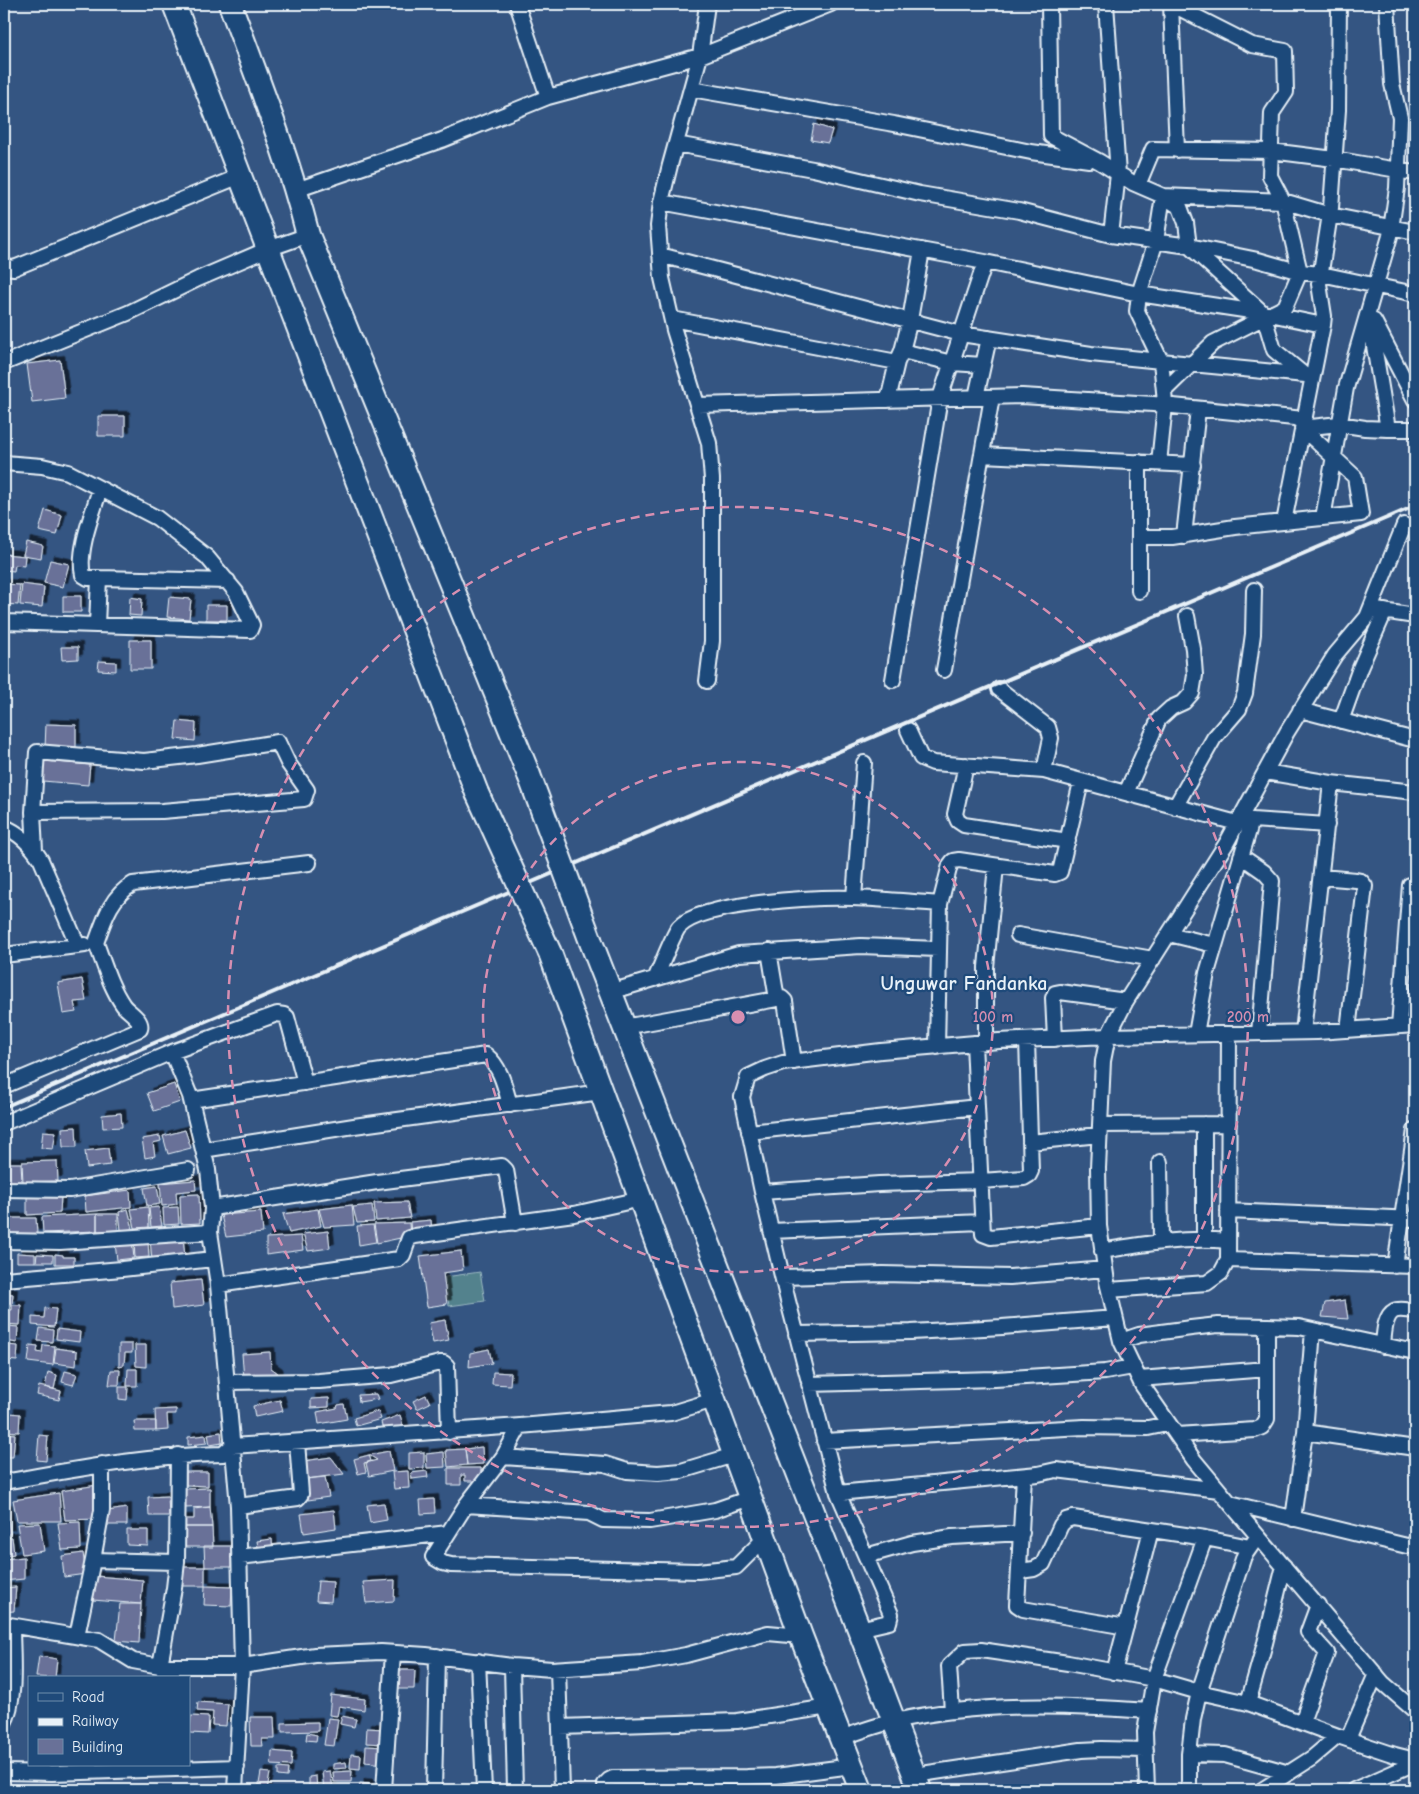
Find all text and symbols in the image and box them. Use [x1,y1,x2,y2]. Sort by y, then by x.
district label: Unguwar Fandanka [881,972,1048,995]
centre of rings [729,1008,747,1026]
text: 100 m [973,1008,1013,1026]
text: 200 m [1227,1008,1269,1026]
legend [28,1676,190,1766]
text: Road [72,1688,104,1706]
text: Railway [72,1712,119,1730]
text: Building [72,1738,123,1756]

